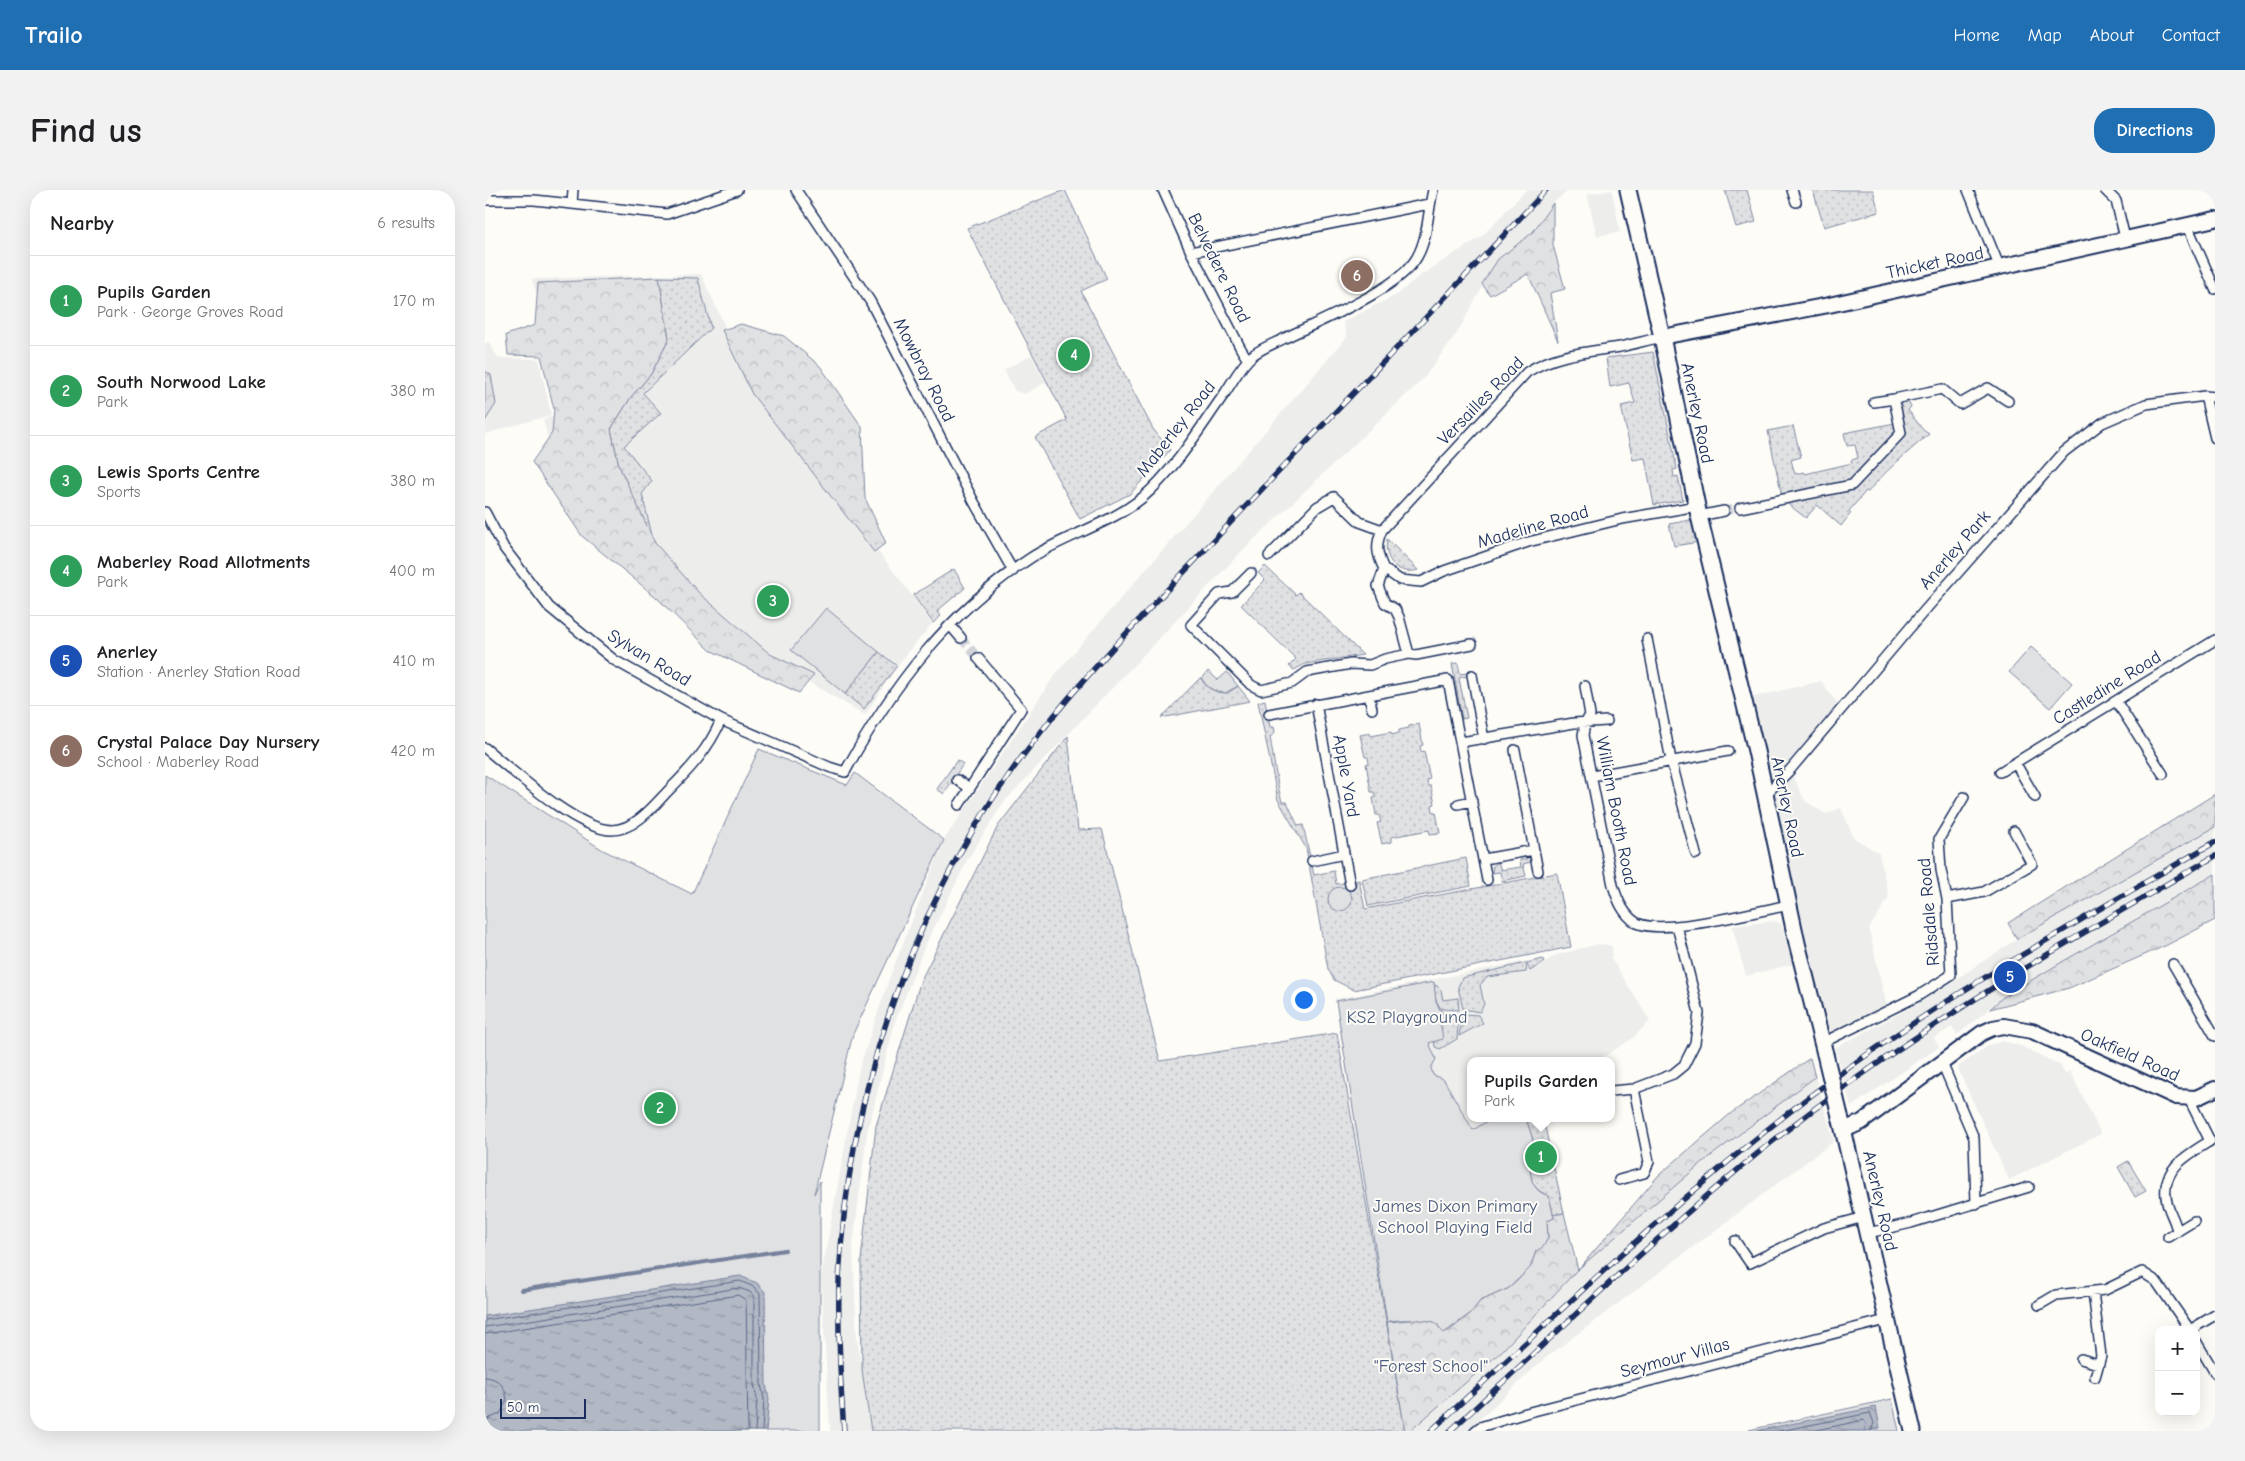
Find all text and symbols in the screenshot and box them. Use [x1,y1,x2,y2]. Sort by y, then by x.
text: Trailo [25,21,83,49]
text: Home [1953,25,2000,46]
text: Map [2028,25,2062,46]
text: About [2090,25,2134,46]
text: Contact [2162,25,2220,46]
button: Directions [2094,108,2215,153]
text: Find us [30,110,142,151]
street label: Belvedere Road [1183,210,1255,326]
text: Nearby [50,211,114,235]
text: 6 results [377,214,435,232]
street label: Thicket Road [1884,242,1986,284]
pin: 6 [1341,257,1373,295]
text: Pupils Garden [97,281,211,303]
text: 1 [63,292,69,310]
text: 170 m [393,292,435,310]
text: Park · George Groves Road [97,303,284,321]
street label: Mowbray Road [889,315,959,425]
pin: 4 [1058,336,1090,374]
street label: Versailles Road [1434,352,1528,450]
street label: Anerley Road [1676,361,1718,465]
text: South Norwood Lake [97,371,266,393]
street label: Maberley Road [1132,377,1220,481]
text: 2 [62,382,70,400]
text: 380 m [390,382,435,400]
text: Park [97,393,128,411]
text: Lewis Sports Centre [97,461,260,483]
text: 3 [62,472,70,490]
text: 380 m [390,472,435,490]
text: Sports [97,483,140,501]
street label: Madeline Road [1475,501,1591,553]
street label: Anerley Park [1915,506,1995,594]
text: Maberley Road Allotments [97,551,310,573]
text: 4 [62,562,70,580]
text: 400 m [389,562,435,580]
text: Park [97,573,128,591]
pin: 3 [757,582,789,620]
street label: Sylvan Road [604,625,694,691]
text: Anerley [97,641,157,663]
street label: Castledine Road [2049,646,2165,730]
text: 5 [62,652,70,670]
text: 410 m [393,652,435,670]
text: Station · Anerley Station Road [97,663,300,681]
text: Crystal Palace Day Nursery [97,731,319,753]
street label: Apple Yard [1328,733,1364,819]
street label: William Booth Road [1591,735,1641,887]
text: 6 [62,742,70,760]
text: 420 m [391,742,435,760]
text: School · Maberley Road [97,753,259,771]
street label: Anerley Road [1766,755,1808,859]
street label: Ridsdale Road [1914,857,1944,967]
pin: 5 [1994,958,2026,996]
your location [1291,987,1317,1013]
park label: KS2 Playground [1346,1007,1468,1028]
street label: Oakfield Road [2077,1024,2183,1086]
popup [1467,1057,1615,1122]
text: Pupils Garden [1484,1070,1598,1092]
pin: 2 [644,1089,676,1127]
text: Park [1484,1092,1515,1110]
pin: 1 [1525,1138,1557,1176]
street label: Anerley Road [1858,1149,1902,1253]
park label: James Dixon Primary School Playing Field [1373,1196,1538,1238]
map controls [2155,1326,2200,1416]
button: + [2155,1326,2200,1371]
street label: Seymour Villas [1618,1333,1732,1383]
park label: "Forest School" [1374,1356,1488,1377]
button: − [2155,1371,2200,1416]
scale bar [500,1396,586,1419]
text: 50 m [507,1399,539,1416]

